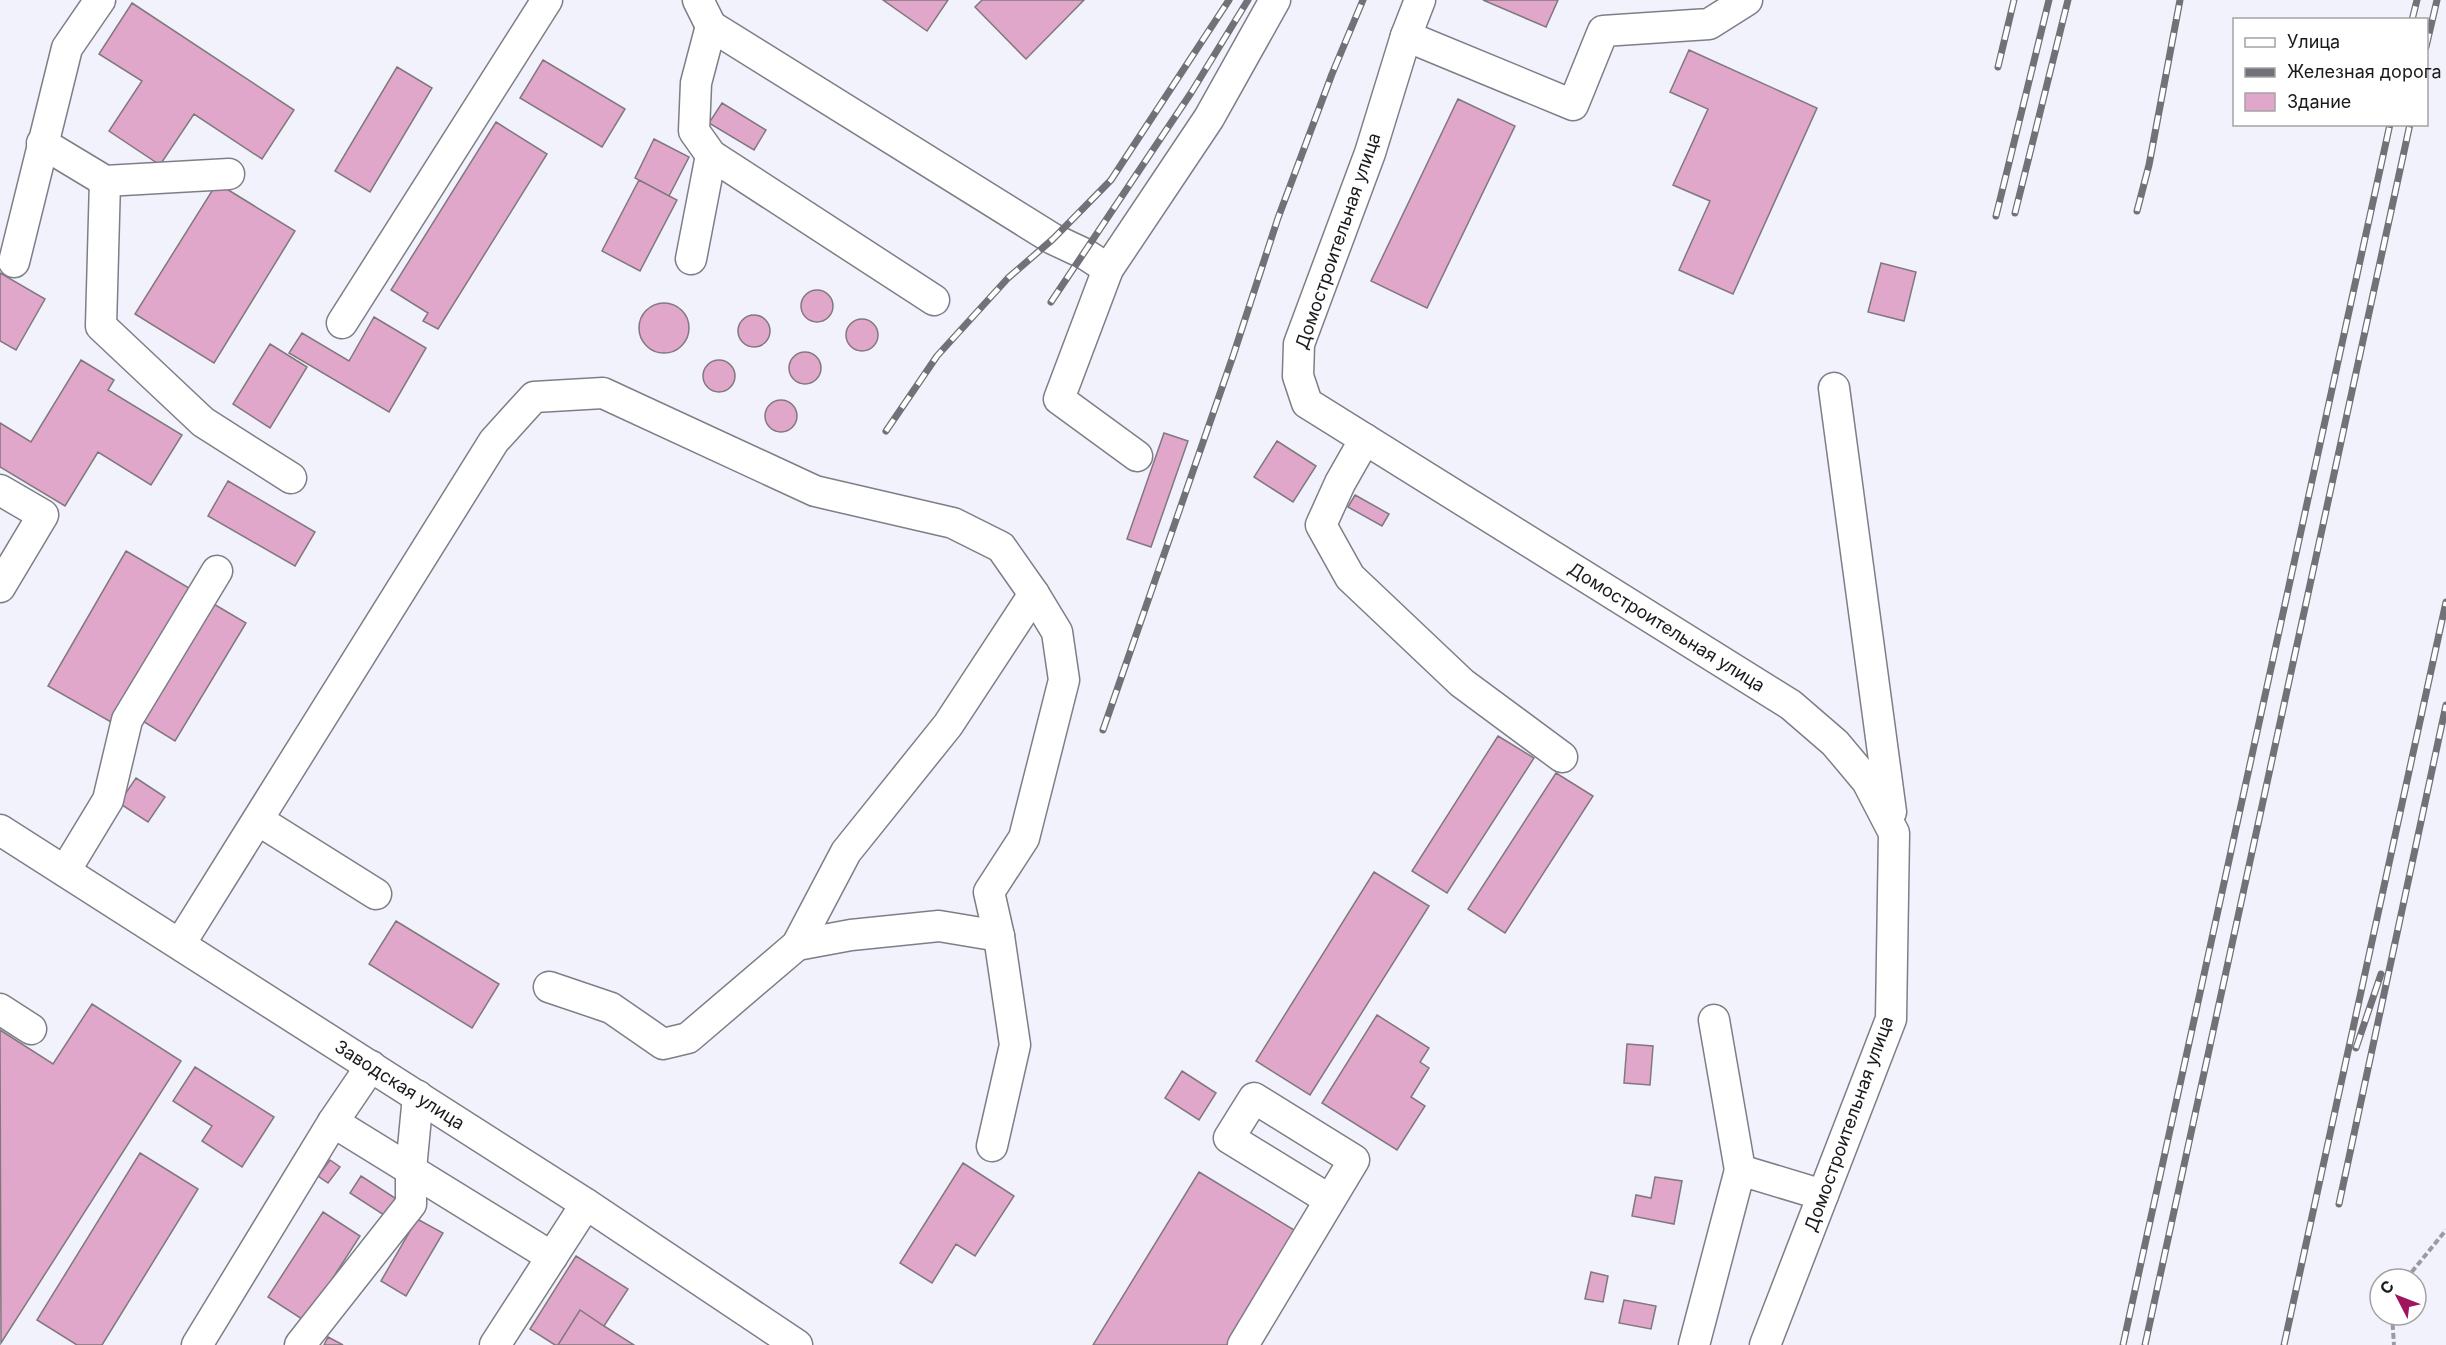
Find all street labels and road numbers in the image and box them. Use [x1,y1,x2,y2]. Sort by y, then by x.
street label: Домостроительная улица [1291,130,1384,352]
street label: Домостроительная улица [1565,558,1769,696]
street label: Домостроительная улица [1800,1013,1897,1234]
street label: Заводская улица [331,1035,469,1134]

